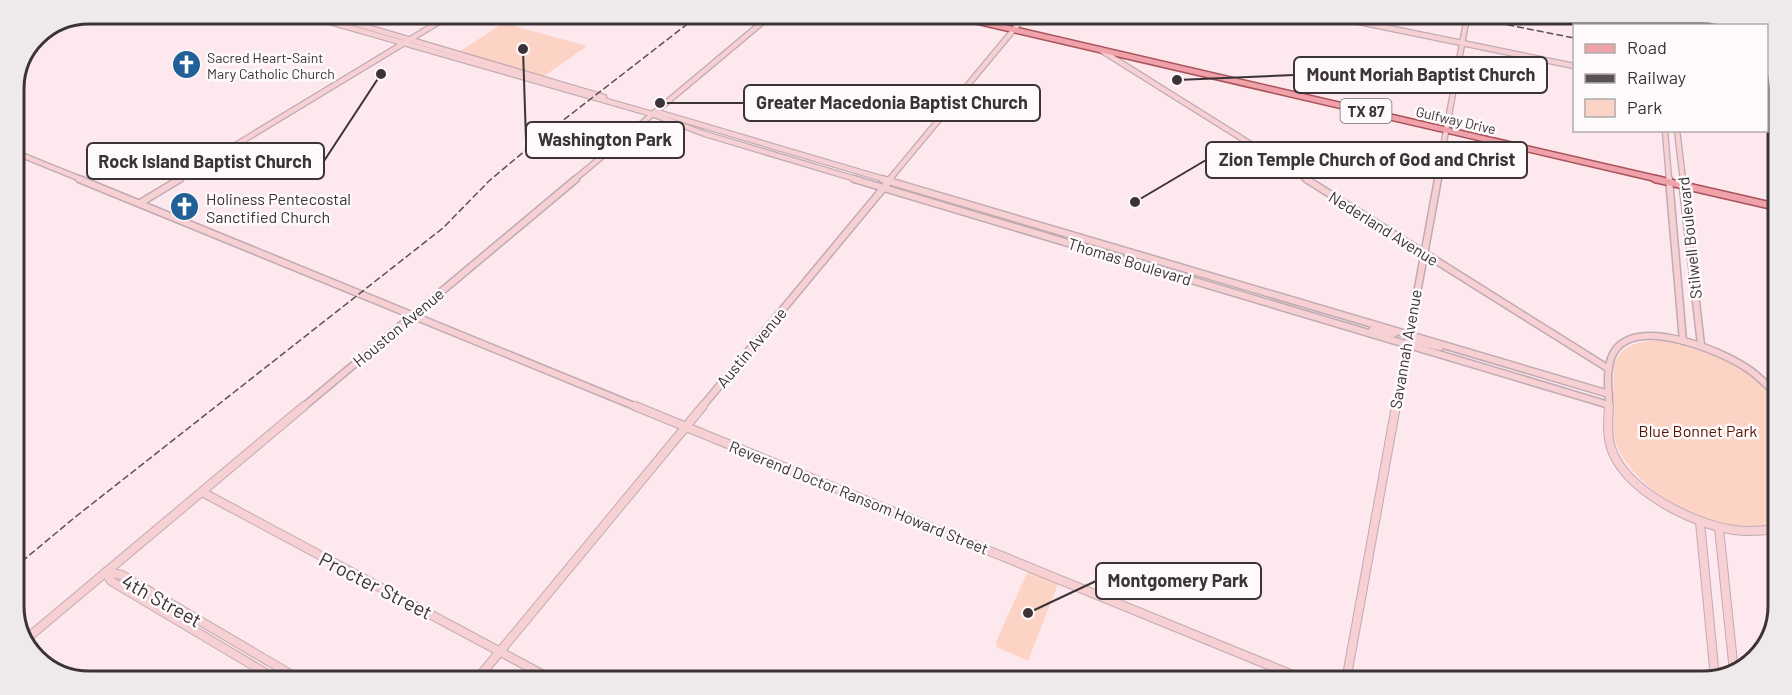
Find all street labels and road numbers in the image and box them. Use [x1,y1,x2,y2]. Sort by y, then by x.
road number: TX 87 [1340,99,1392,123]
street label: Gulfway Drive [1414,103,1498,137]
street label: Stilwell Boulevard [1673,176,1705,300]
street label: Nederland Avenue [1326,187,1442,269]
street label: Thomas Boulevard [1066,233,1194,289]
street label: Houston Avenue [349,284,447,370]
street label: Savannah Avenue [1385,288,1425,410]
street label: Austin Avenue [712,303,790,391]
street label: Reverend Doctor Ransom Howard Street [727,436,991,558]
street label: Procter Street [315,546,437,624]
street label: 4th Street [118,568,206,632]

